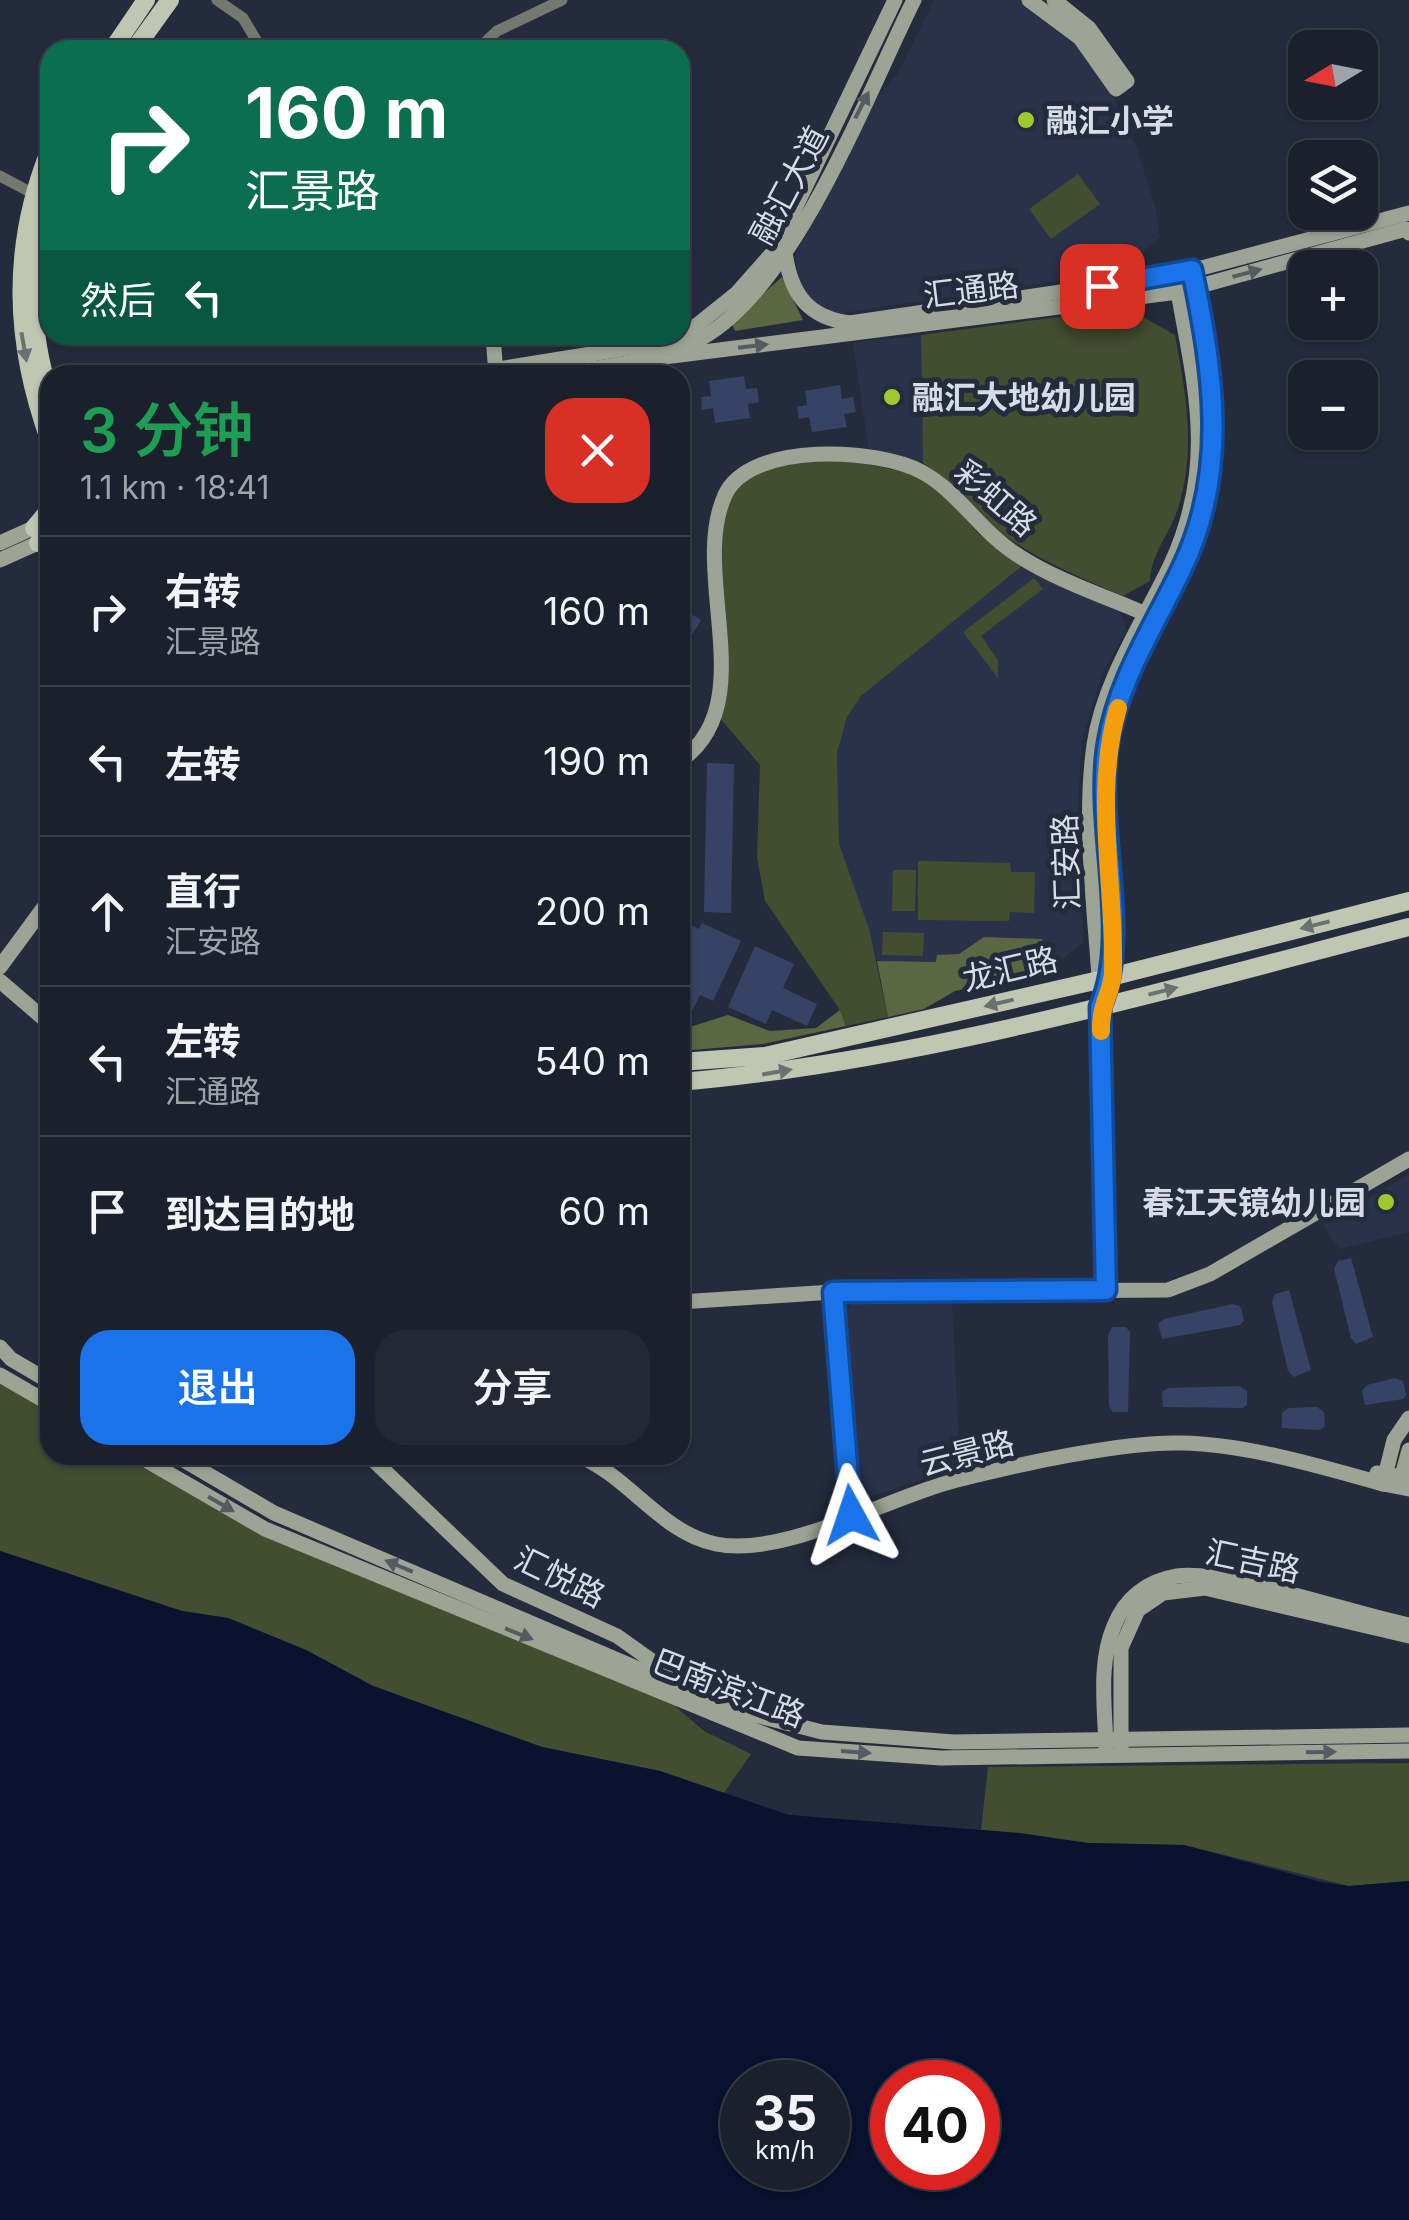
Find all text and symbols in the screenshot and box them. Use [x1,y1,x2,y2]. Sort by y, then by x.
north arrow [1288,30,1378,120]
map controls [1288,30,1378,450]
text: 160 m [245,70,448,155]
icon: right [80,80,210,210]
one-way arrow [853,90,870,119]
place label: 融汇小学 [1046,101,1174,140]
marker: 融汇小学 [1015,109,1037,131]
street label: 融汇大道 [742,119,836,251]
button: layers [1288,140,1378,230]
text: 汇景路 [245,163,380,218]
pin [1060,244,1145,329]
button: + [1288,250,1378,340]
icon: arrive [1075,259,1130,314]
one-way arrow [1232,264,1263,280]
street label: 汇通路 [921,265,1021,315]
icon: left [176,270,231,325]
text: 然后 [80,277,156,323]
one-way arrow [17,331,32,363]
one-way arrow [737,337,769,353]
button: − [1288,360,1378,450]
place label: 融汇大地幼儿园 [912,378,1136,417]
marker: 融汇大地幼儿园 [881,386,903,408]
text: 3 分钟 [80,394,253,466]
button: close [545,398,650,503]
street label: 彩虹路 [947,452,1045,544]
text: 1.1 km · 18:41 [80,468,269,507]
text: 右转 [165,568,241,614]
icon: right [80,584,135,639]
text: 160 m [543,588,650,634]
text: 汇景路 [165,622,261,661]
icon: left [80,734,135,789]
text: 190 m [543,738,650,784]
text: 左转 [165,741,241,787]
street label: 汇安路 [1045,813,1087,911]
text: 直行 [165,868,241,914]
icon: ahead [80,884,135,939]
text: 200 m [535,888,650,934]
one-way arrow [1299,918,1330,933]
text: 汇安路 [165,922,261,961]
street label: 龙汇路 [959,939,1061,999]
one-way arrow [1148,982,1179,998]
one-way arrow [983,996,1014,1011]
text: 左转 [165,1018,241,1064]
icon: left [80,1034,135,1089]
text: 540 m [534,1038,650,1084]
one-way arrow [762,1064,793,1079]
text: 汇通路 [165,1072,261,1111]
place label: 春江天镜幼儿园 [1142,1183,1366,1222]
icon: arrive [80,1184,135,1239]
text: 60 m [558,1188,650,1234]
text: 到达目的地 [165,1191,355,1237]
marker: 春江天镜幼儿园 [1375,1191,1397,1213]
button: 退出 [80,1330,355,1445]
button: 分享 [375,1330,650,1445]
street label: 云景路 [916,1422,1018,1484]
position arrow [799,1463,903,1567]
one-way arrow [207,1495,236,1512]
street label: 汇吉路 [1202,1532,1304,1590]
street label: 汇悦路 [508,1538,612,1616]
one-way arrow [384,1558,414,1574]
one-way arrow [504,1626,534,1642]
street label: 巴南滨江路 [647,1641,811,1735]
one-way arrow [841,1744,873,1760]
one-way arrow [1306,1744,1338,1760]
speed limit sign: 40 [870,2060,1000,2190]
text: 35 [753,2083,817,2143]
text: km/h [755,2135,815,2165]

